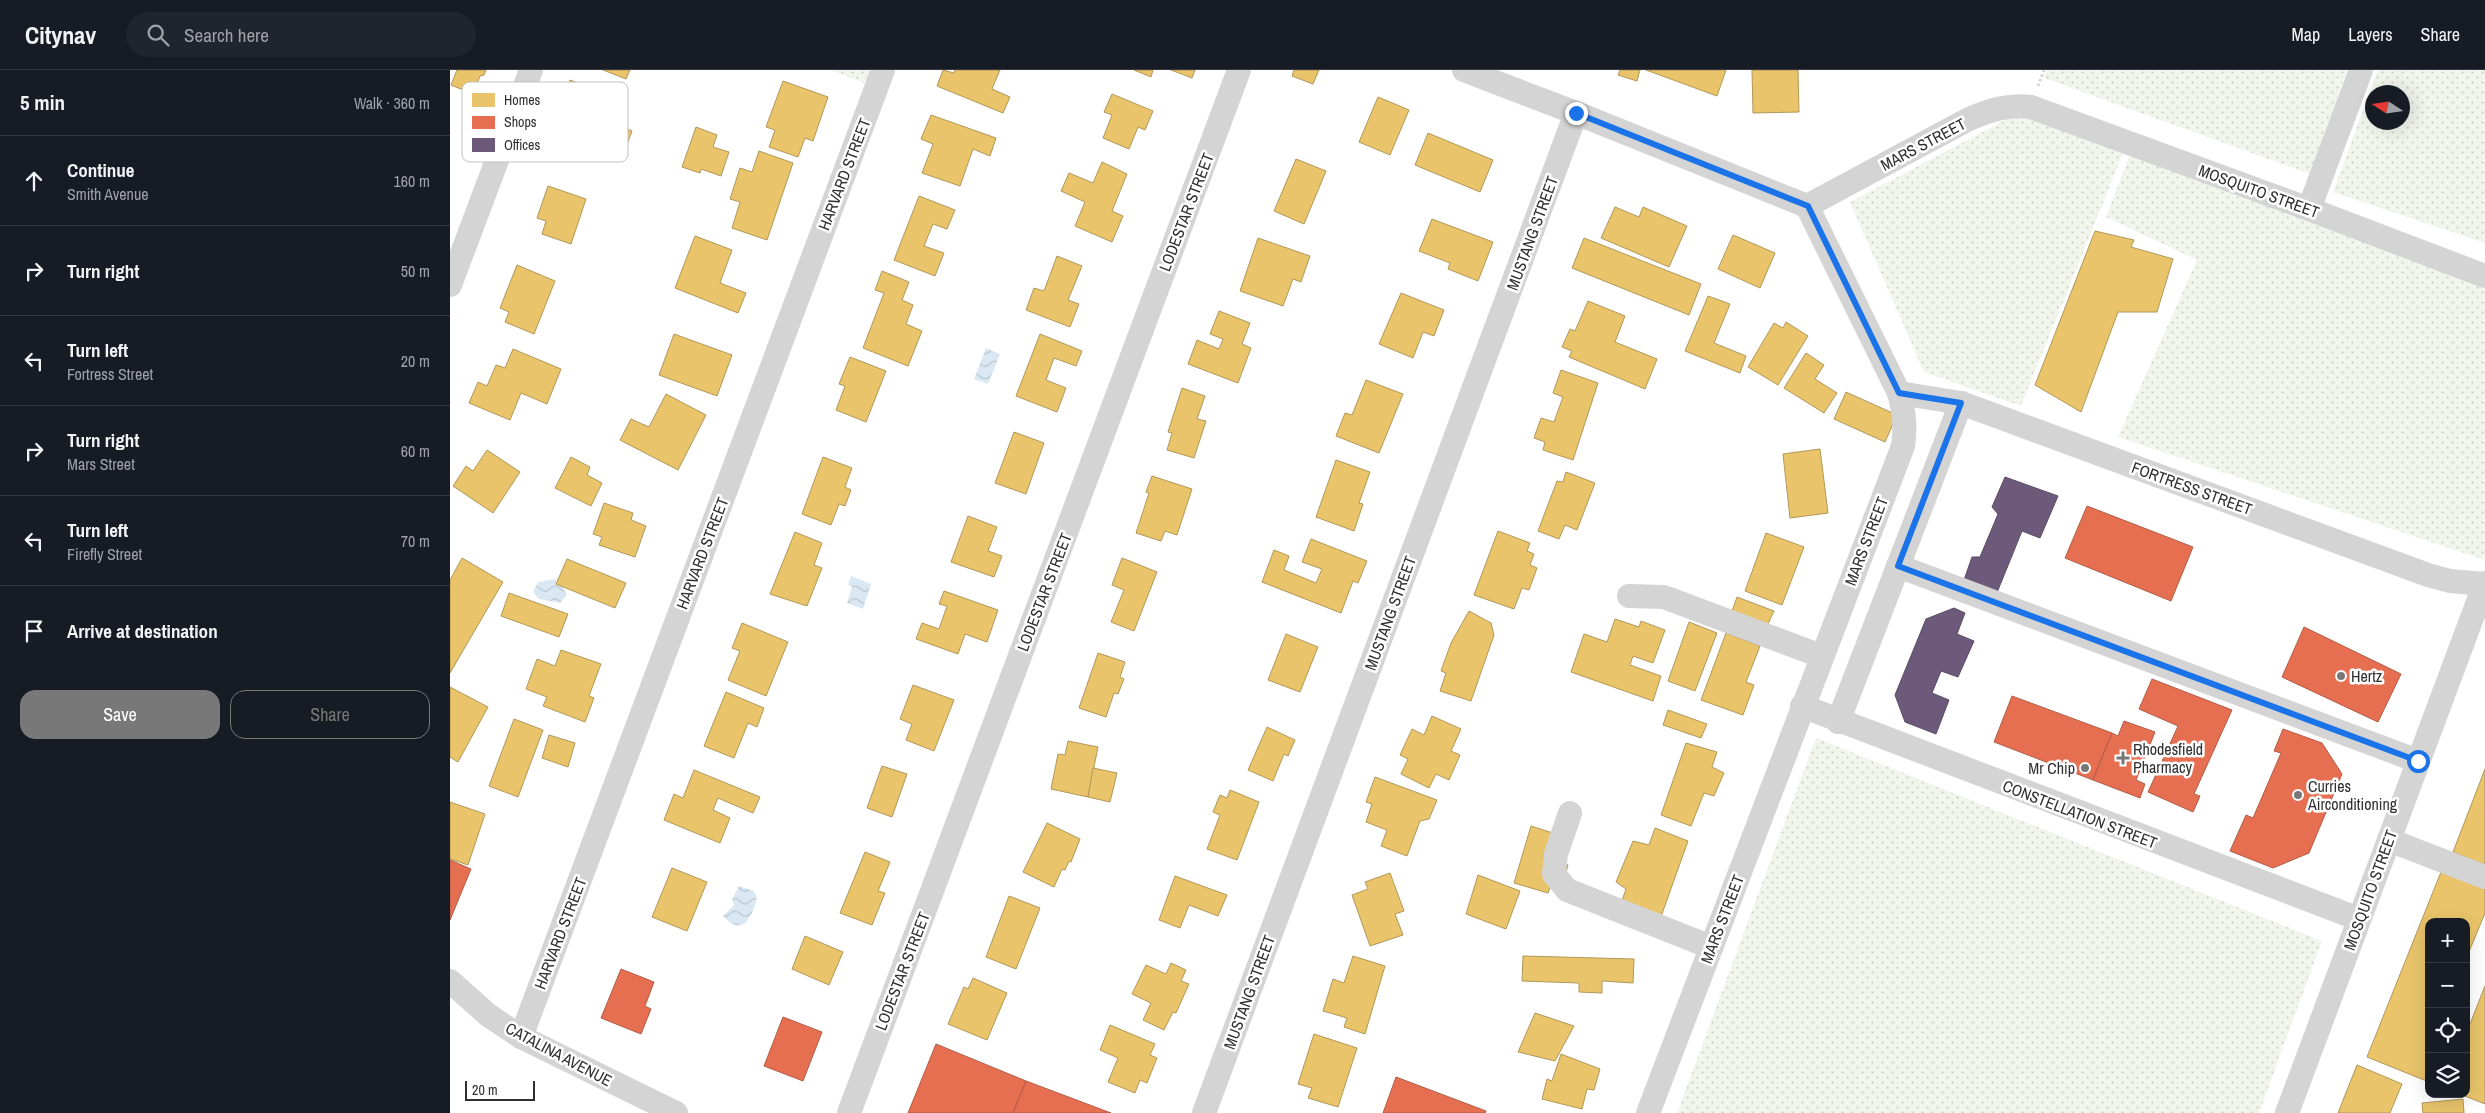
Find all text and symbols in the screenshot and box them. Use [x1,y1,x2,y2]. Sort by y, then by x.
search box [126,12,476,57]
text: Citynav [25,19,96,51]
icon: search [144,21,172,49]
text: Search here [184,22,269,48]
text: Map [2292,22,2320,47]
text: Layers [2348,22,2393,47]
text: Share [2421,22,2460,47]
legend [462,82,628,162]
north arrow [2365,85,2410,130]
text: 5 min [20,88,65,117]
text: Homes [504,91,541,109]
text: Walk · 360 m [354,92,430,114]
route end [1565,102,1588,125]
street label: MARS STREET [1877,112,1969,176]
text: Shops [504,113,537,131]
street label: HARVARD STREET [813,115,875,233]
text: Offices [504,136,540,154]
street label: LODESTAR STREET [1153,150,1219,274]
text: Continue [67,157,135,183]
street label: MOSQUITO STREET [2196,159,2322,223]
icon: ahead [20,167,48,195]
text: 160 m [394,170,430,192]
street label: MUSTANG STREET [1501,173,1563,293]
text: Smith Avenue [67,183,148,205]
icon: right [20,257,48,285]
text: Turn right [67,258,139,284]
text: 50 m [401,260,430,282]
text: Turn left [67,337,128,363]
icon: left [20,347,48,375]
text: 20 m [401,350,430,372]
text: Fortress Street [67,363,153,385]
text: Turn right [67,427,139,453]
icon: right [20,437,48,465]
text: 60 m [401,440,430,462]
text: Mars Street [67,453,135,475]
street label: FORTRESS STREET [2129,456,2255,520]
street label: HARVARD STREET [671,494,733,612]
street label: MARS STREET [1839,494,1893,588]
text: Turn left [67,517,128,543]
icon: left [20,527,48,555]
text: 70 m [401,530,430,552]
street label: LODESTAR STREET [1011,530,1077,654]
text: Firefly Street [67,543,142,565]
street label: MUSTANG STREET [1359,553,1421,673]
icon: arrive [20,617,48,645]
text: Arrive at destination [67,618,218,644]
place label: Hertz [2351,665,2383,687]
marker: Hertz [2335,670,2347,682]
button: Save [20,690,220,739]
button: Share [230,690,430,739]
place label: Rhodesfield Pharmacy [2133,738,2203,778]
route start [2407,750,2430,773]
marker: Rhodesfield Pharmacy [2117,752,2129,764]
place label: Mr Chip [2028,757,2075,779]
marker: Mr Chip [2079,762,2091,774]
street label: CONSTELLATION STREET [2000,774,2160,854]
place label: Curries Airconditioning [2307,775,2398,815]
marker: Curries Airconditioning [2292,789,2304,801]
street label: MOSQUITO STREET [2338,827,2402,953]
street label: MARS STREET [1695,872,1749,966]
street label: HARVARD STREET [529,874,591,992]
street label: LODESTAR STREET [869,909,935,1033]
map controls [2425,918,2470,1098]
button: + [2425,918,2470,963]
street label: MUSTANG STREET [1218,932,1280,1052]
button: − [2425,963,2470,1008]
button: locate [2425,1008,2470,1053]
street label: CATALINA AVENUE [502,1017,616,1091]
button: layers [2425,1053,2470,1098]
scale bar [465,1078,535,1101]
text: 20 m [472,1081,498,1099]

